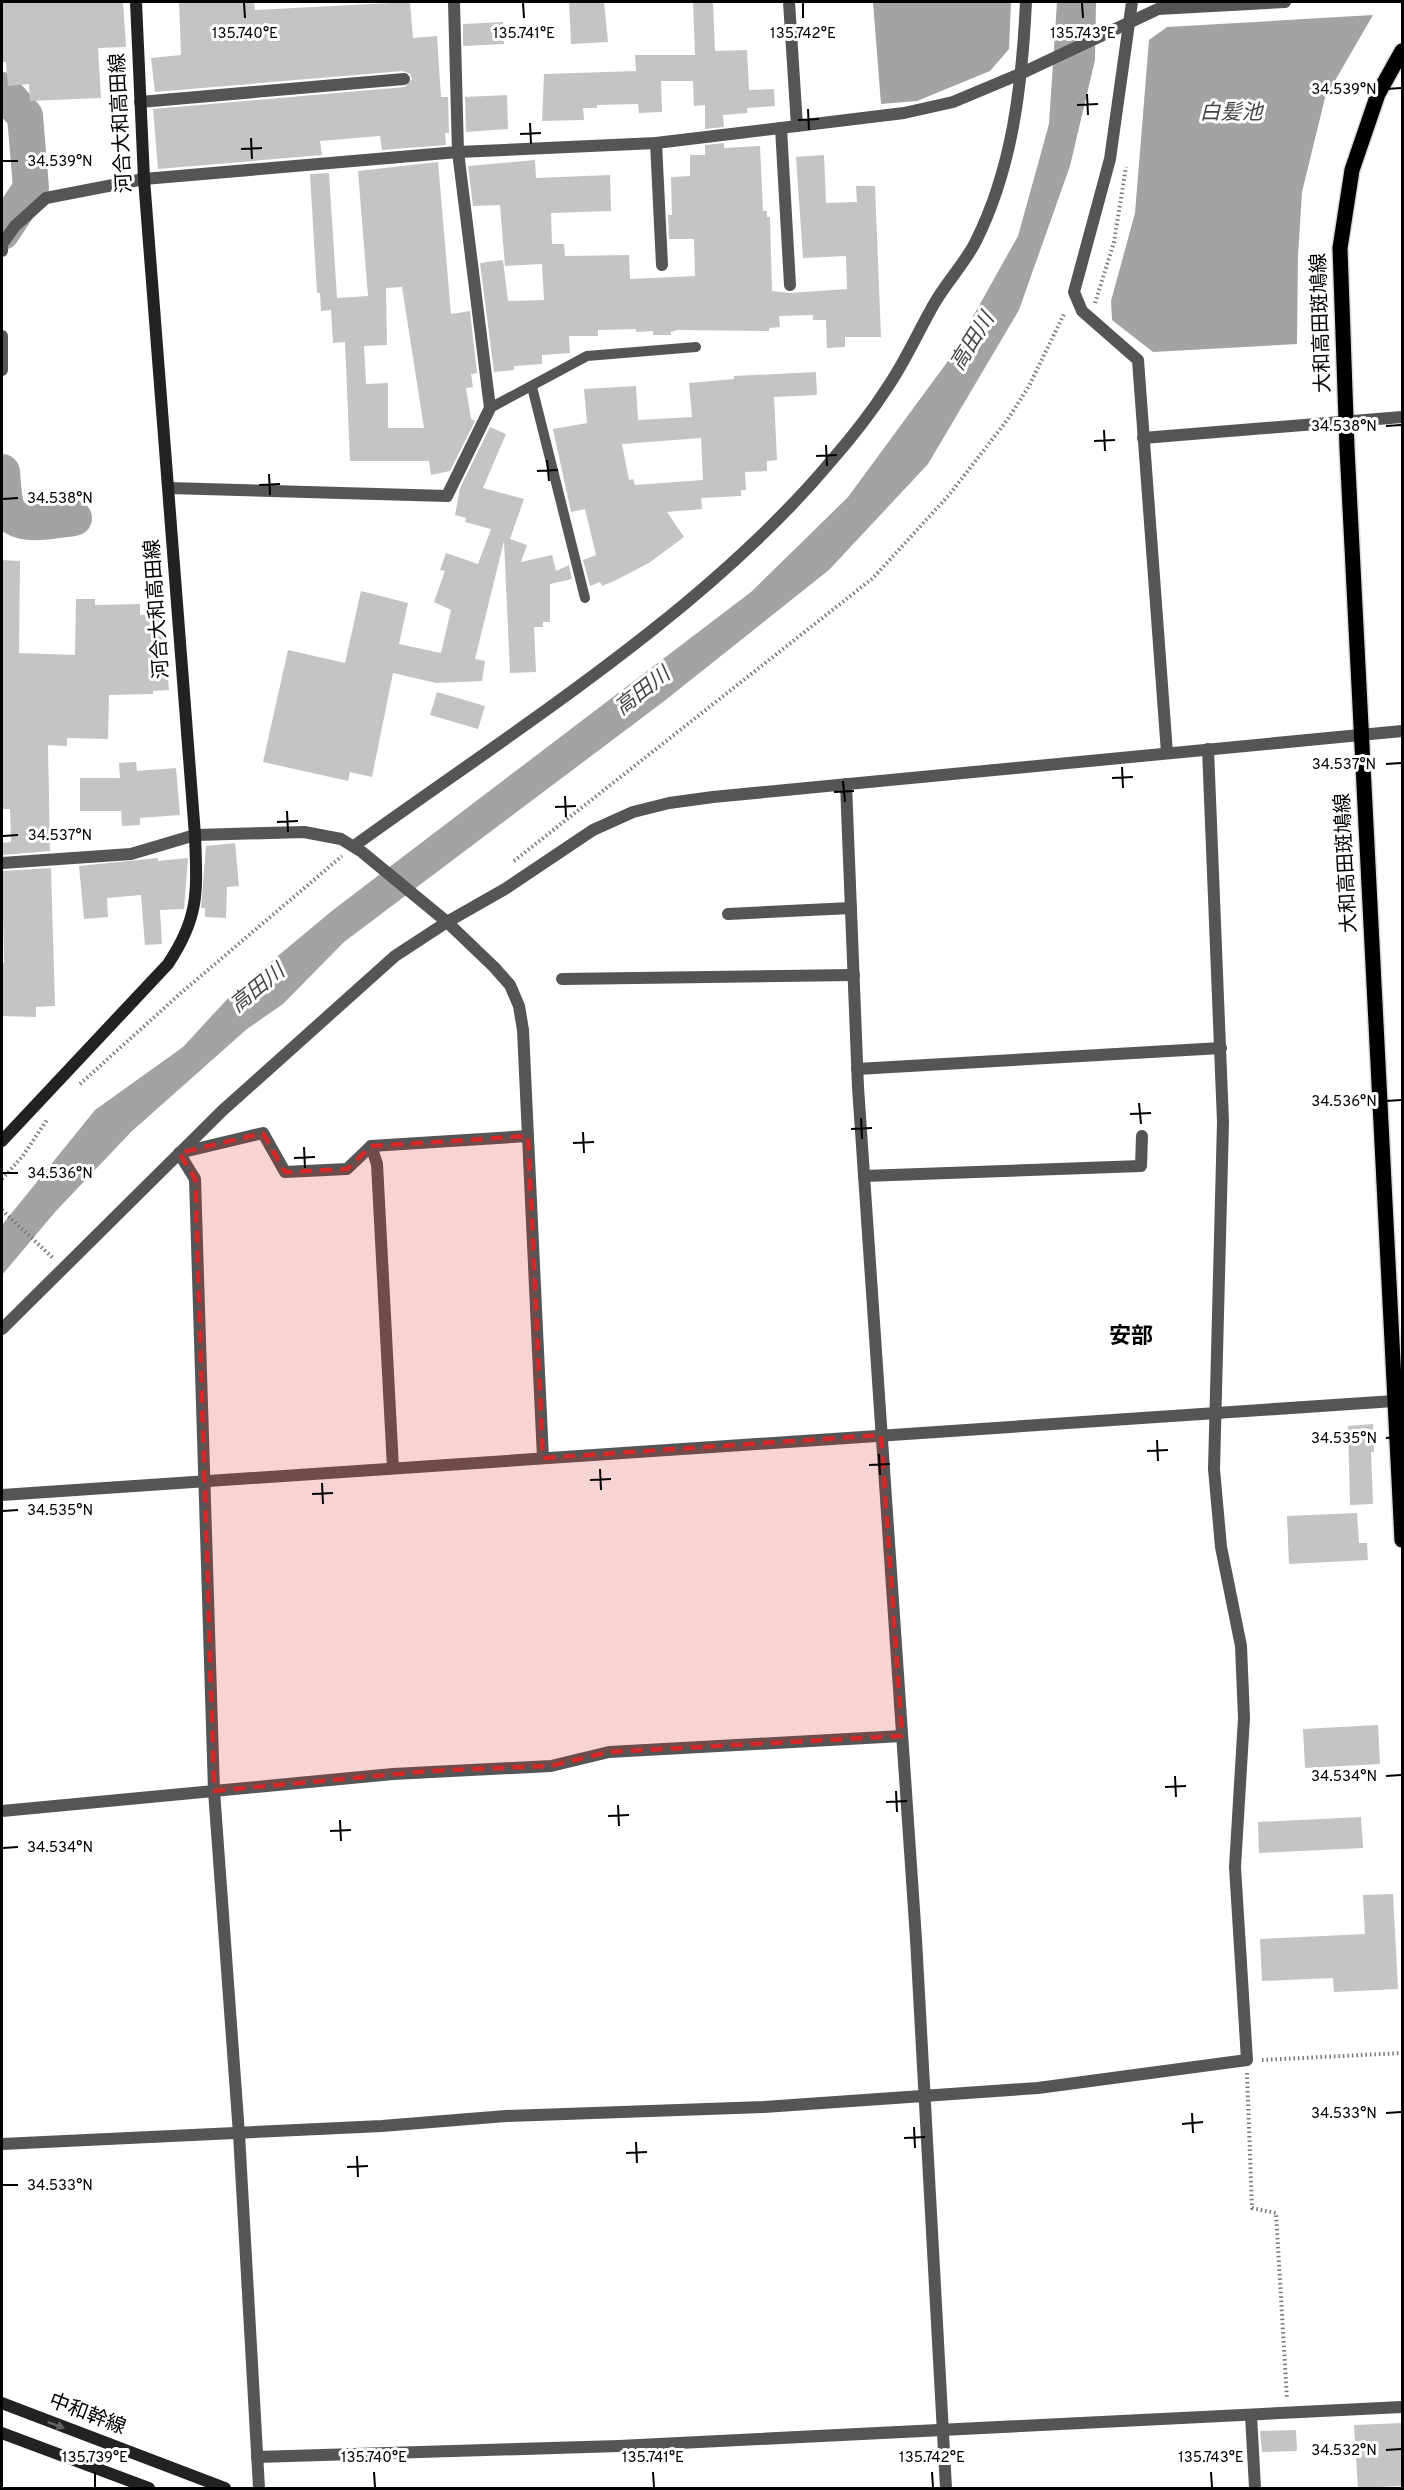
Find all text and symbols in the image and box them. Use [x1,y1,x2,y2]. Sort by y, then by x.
text: 135.740°E [212,25,278,44]
text: 135.741°E [493,25,555,44]
text: 135.742°E [770,25,836,44]
text: 135.743°E [1050,25,1116,44]
street label: 河合大和高田線 [105,52,139,194]
text: 34.539°N [1311,81,1377,100]
water label: 白髪池 [1200,100,1264,127]
text: 34.539°N [27,153,93,172]
street label: 大和高田斑鳩線 [1307,253,1337,393]
water label: 高田川 [945,306,1002,376]
text: 34.538°N [1311,418,1377,437]
text: 34.538°N [27,490,93,509]
street label: 河合大和高田線 [140,538,176,680]
water label: 高田川 [610,661,678,722]
text: 34.537°N [1312,756,1376,775]
street label: 大和高田斑鳩線 [1330,792,1364,934]
text: 34.537°N [28,827,92,846]
water label: 高田川 [225,957,293,1019]
text: 34.536°N [1311,1093,1377,1112]
text: 34.536°N [27,1165,93,1184]
district label: 安部 [1109,1324,1153,1351]
text: 34.535°N [1311,1430,1377,1449]
text: 34.535°N [27,1502,93,1521]
text: 34.534°N [1311,1768,1377,1787]
text: 34.534°N [27,1839,93,1858]
text: 34.533°N [1311,2105,1377,2124]
text: 34.533°N [27,2177,93,2196]
street label: 中和幹線 [45,2389,129,2441]
one-way arrow [47,2420,65,2430]
text: 34.532°N [1311,2442,1377,2461]
text: 135.739°E [62,2449,128,2468]
text: 135.740°E [341,2449,407,2468]
text: 135.741°E [622,2449,684,2468]
text: 135.742°E [899,2449,965,2468]
text: 135.743°E [1178,2449,1244,2468]

